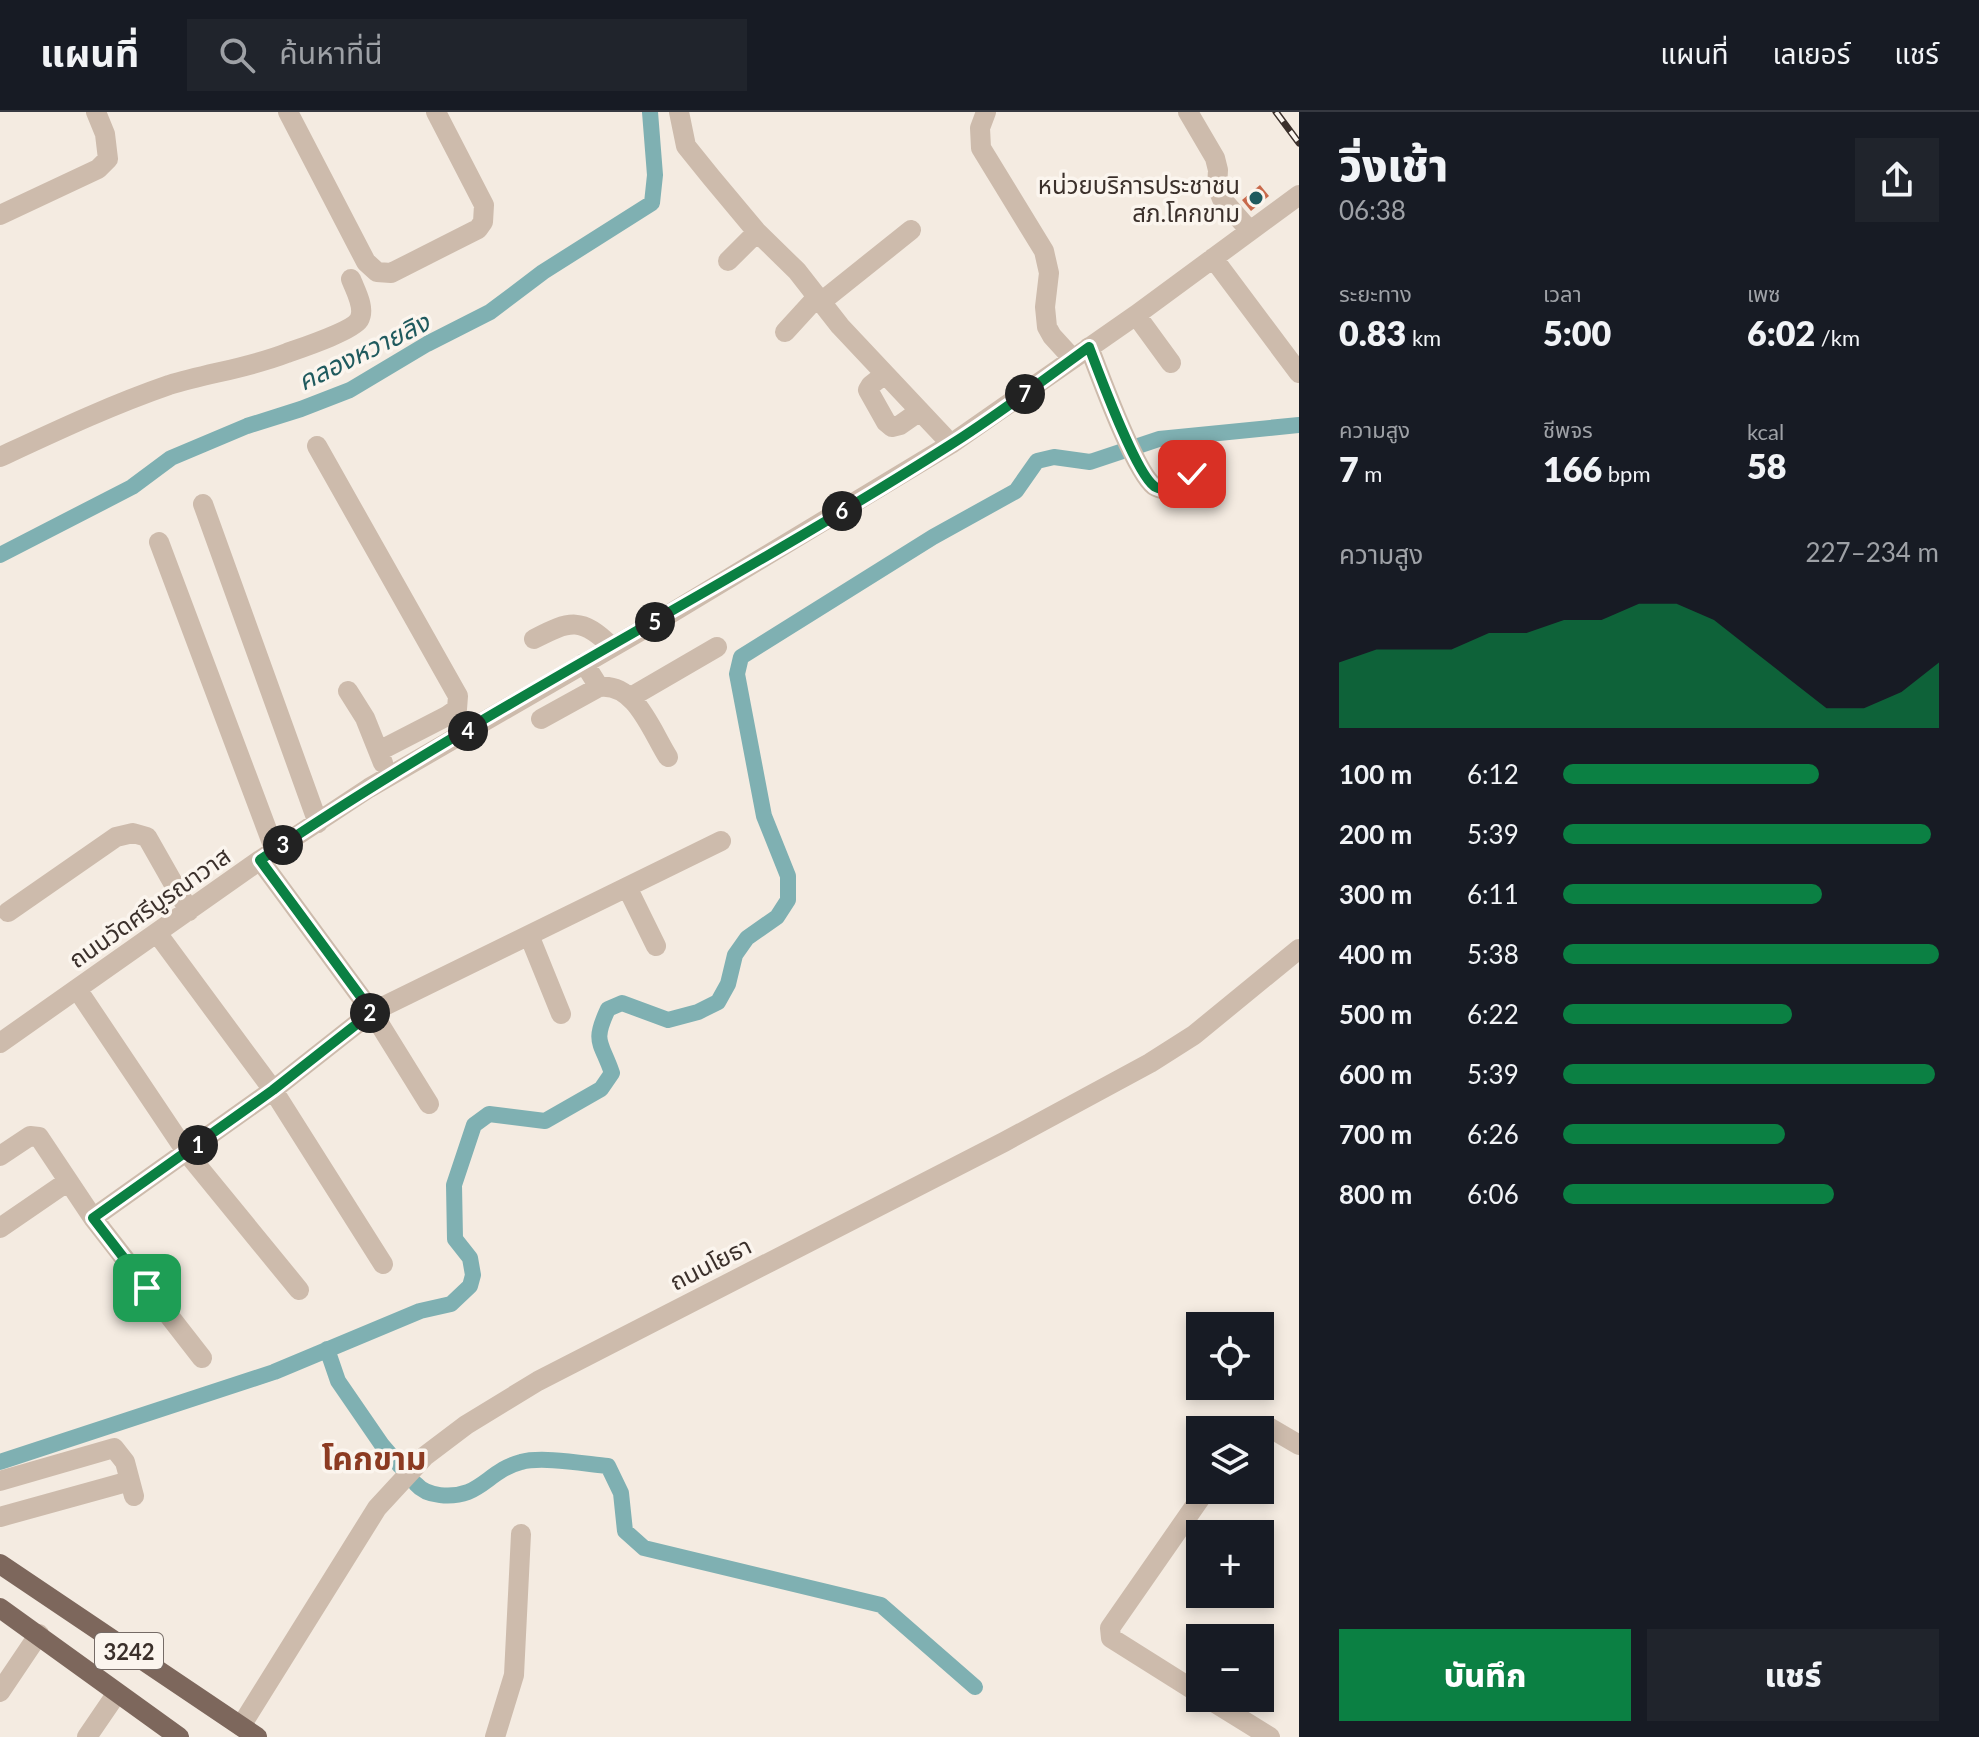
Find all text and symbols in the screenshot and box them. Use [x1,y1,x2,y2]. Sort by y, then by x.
search box [187,19,747,91]
text: แผนที่ [40,29,139,75]
icon: search [215,33,259,77]
text: ค้นหาที่นี่ [279,34,383,70]
text: แผนที่ [1660,36,1729,70]
text: เลเยอร์ [1773,36,1850,70]
text: แชร์ [1894,36,1939,70]
text: วิ่งเช้า [1339,138,1448,190]
button: share [1855,138,1939,222]
place label: หน่วยบริการประชาชน สภ.โคกขาม [1038,170,1240,227]
marker: หน่วยบริการประชาชน สภ.โคกขาม [1247,189,1265,207]
text: 06:38 [1339,194,1406,226]
text: ระยะทาง [1339,280,1412,307]
text: เวลา [1543,280,1582,307]
text: เพซ [1747,280,1781,307]
water label: คลองหวายลิง [292,305,435,397]
text: 0.83 [1339,312,1406,353]
text: 5:00 [1543,312,1611,353]
text: 6:02 [1747,312,1815,353]
text: km [1406,324,1441,351]
text: /km [1815,324,1860,351]
pin: 7 [1005,374,1045,414]
text: 7 [1019,380,1031,407]
text: ความสูง [1339,416,1410,443]
text: ชีพจร [1543,416,1593,443]
text: kcal [1747,418,1784,445]
pin [1158,440,1226,508]
text: 58 [1747,445,1786,486]
text: 7 [1339,448,1359,489]
text: 166 [1543,448,1602,489]
icon: check [1170,452,1214,496]
text: m [1359,460,1382,487]
text: bpm [1602,460,1651,487]
pin: 6 [822,491,862,531]
text: 6 [836,497,848,524]
text: 227–234 m [1805,536,1939,568]
text: ความสูง [1339,538,1423,570]
pin: 5 [635,602,675,642]
text: 5 [649,608,661,635]
pin: 4 [448,711,488,751]
text: 4 [462,717,474,744]
text: 100 m [1339,758,1412,790]
text: 6:12 [1467,758,1519,790]
text: 200 m [1339,818,1412,850]
text: 5:39 [1467,818,1519,850]
pin: 3 [263,825,303,865]
text: 3 [277,831,289,858]
street label: ถนนวัดศรีบูรณาวาส [63,841,236,975]
text: 300 m [1339,878,1412,910]
text: 6:11 [1467,878,1519,910]
text: 400 m [1339,938,1412,970]
text: 5:38 [1467,938,1519,970]
pin: 2 [350,993,390,1033]
text: 500 m [1339,998,1412,1030]
text: 6:22 [1467,998,1519,1030]
text: 2 [364,999,376,1026]
text: 600 m [1339,1058,1412,1090]
text: 5:39 [1467,1058,1519,1090]
text: 700 m [1339,1118,1412,1150]
text: 6:26 [1467,1118,1519,1150]
pin: 1 [178,1125,218,1165]
text: 1 [192,1131,204,1158]
text: 800 m [1339,1178,1412,1210]
text: 6:06 [1467,1178,1519,1210]
street label: ถนนโยธา [664,1230,756,1296]
pin [113,1254,181,1322]
icon: arrive [125,1266,169,1310]
map controls [1186,1312,1274,1712]
button: locate [1186,1312,1274,1400]
button: layers [1186,1416,1274,1504]
district label: โคกขาม [321,1438,427,1477]
button: + [1186,1520,1274,1608]
button: − [1186,1624,1274,1712]
button: บันทึก [1339,1629,1631,1721]
button: แชร์ [1647,1629,1939,1721]
road number: 3242 [95,1633,163,1669]

